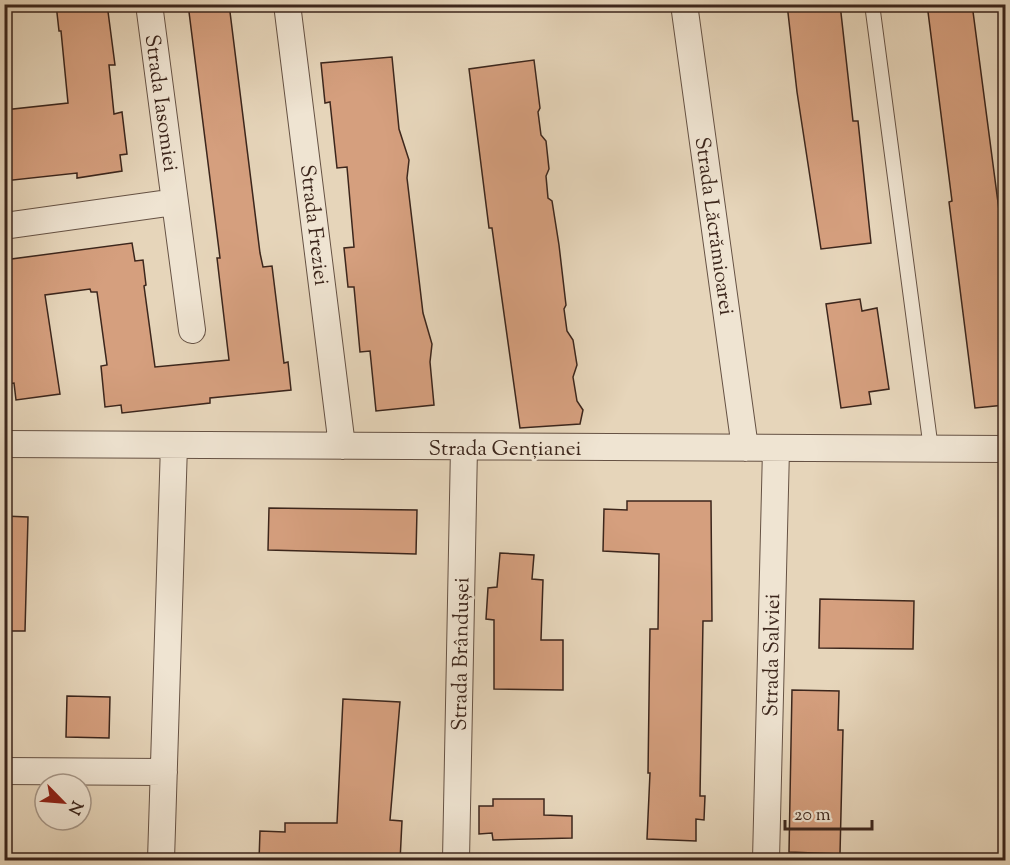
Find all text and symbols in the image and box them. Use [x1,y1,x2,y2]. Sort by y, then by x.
street label: Strada Iasomiei [136,33,184,174]
street label: Strada Lăcrămioarei [686,135,740,317]
street label: Strada Freziei [291,163,335,287]
street label: Strada Gențianei [429,435,581,465]
street label: Strada Brândușei [446,577,478,731]
street label: Strada Salviei [757,593,789,717]
north arrow [33,772,93,832]
scale bar [785,793,872,831]
text: N [61,797,87,818]
text: 20 m [794,803,831,829]

